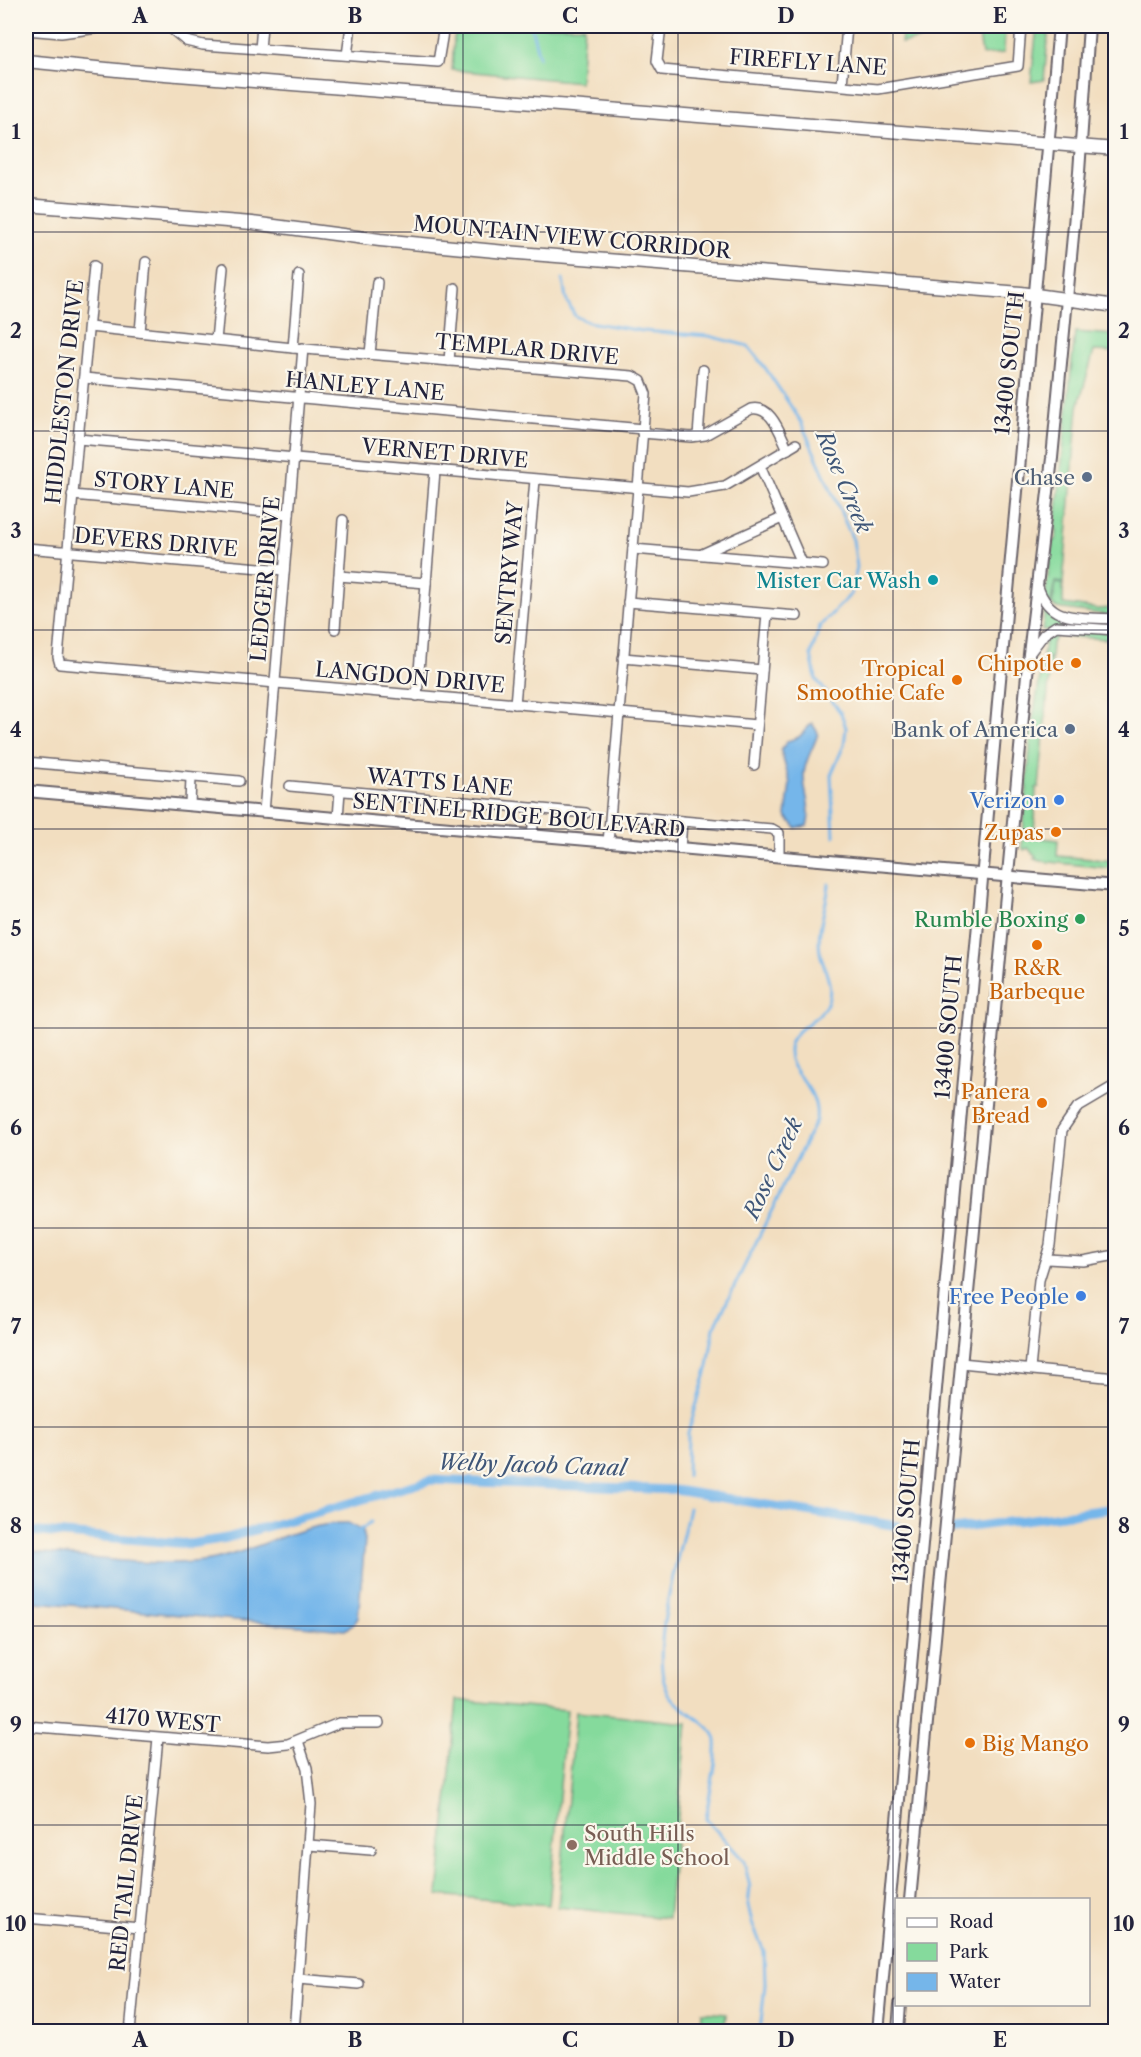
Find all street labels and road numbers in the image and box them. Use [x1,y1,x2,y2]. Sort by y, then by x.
street label: FIREFLY LANE [728,44,888,80]
street label: MOUNTAIN VIEW CORRIDOR [412,211,733,263]
street label: HIDDLESTON DRIVE [40,278,88,506]
street label: 13400 SOUTH [989,290,1029,436]
street label: TEMPLAR DRIVE [434,329,620,369]
street label: HANLEY LANE [284,367,446,405]
street label: VERNET DRIVE [360,433,529,473]
street label: STORY LANE [93,466,235,504]
street label: LEDGER DRIVE [245,495,285,663]
street label: SENTRY WAY [490,499,528,646]
street label: DEVERS DRIVE [73,522,239,562]
street label: LANGDON DRIVE [314,656,506,698]
street label: WATTS LANE [365,763,514,801]
street label: SENTINEL RIDGE BOULEVARD [352,788,686,842]
street label: 13400 SOUTH [929,954,967,1100]
street label: 13400 SOUTH [887,1438,925,1584]
street label: 4170 WEST [105,1703,222,1737]
street label: RED TAIL DRIVE [104,1793,148,1973]

